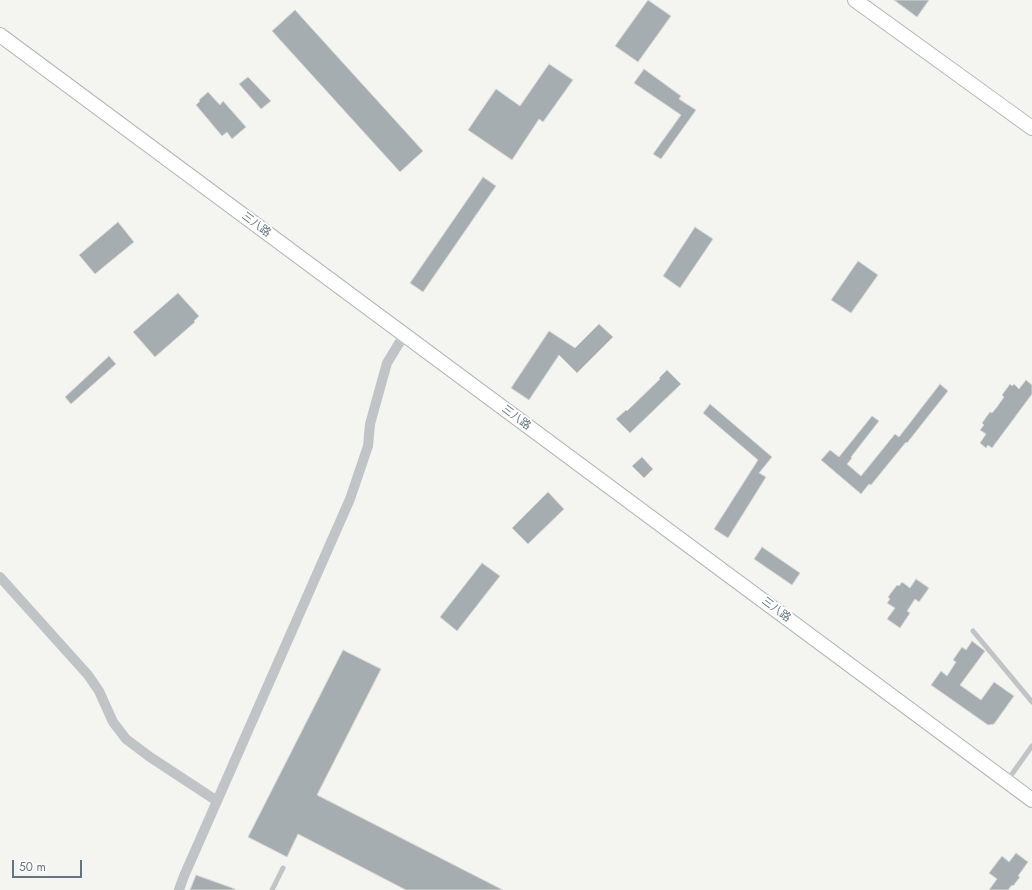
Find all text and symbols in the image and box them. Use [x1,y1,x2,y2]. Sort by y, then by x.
street label: 三八路 [239,210,273,240]
street label: 三八路 [499,403,533,433]
street label: 三八路 [759,595,793,625]
scale bar [14,852,84,878]
text: 50 m [19,858,46,876]

